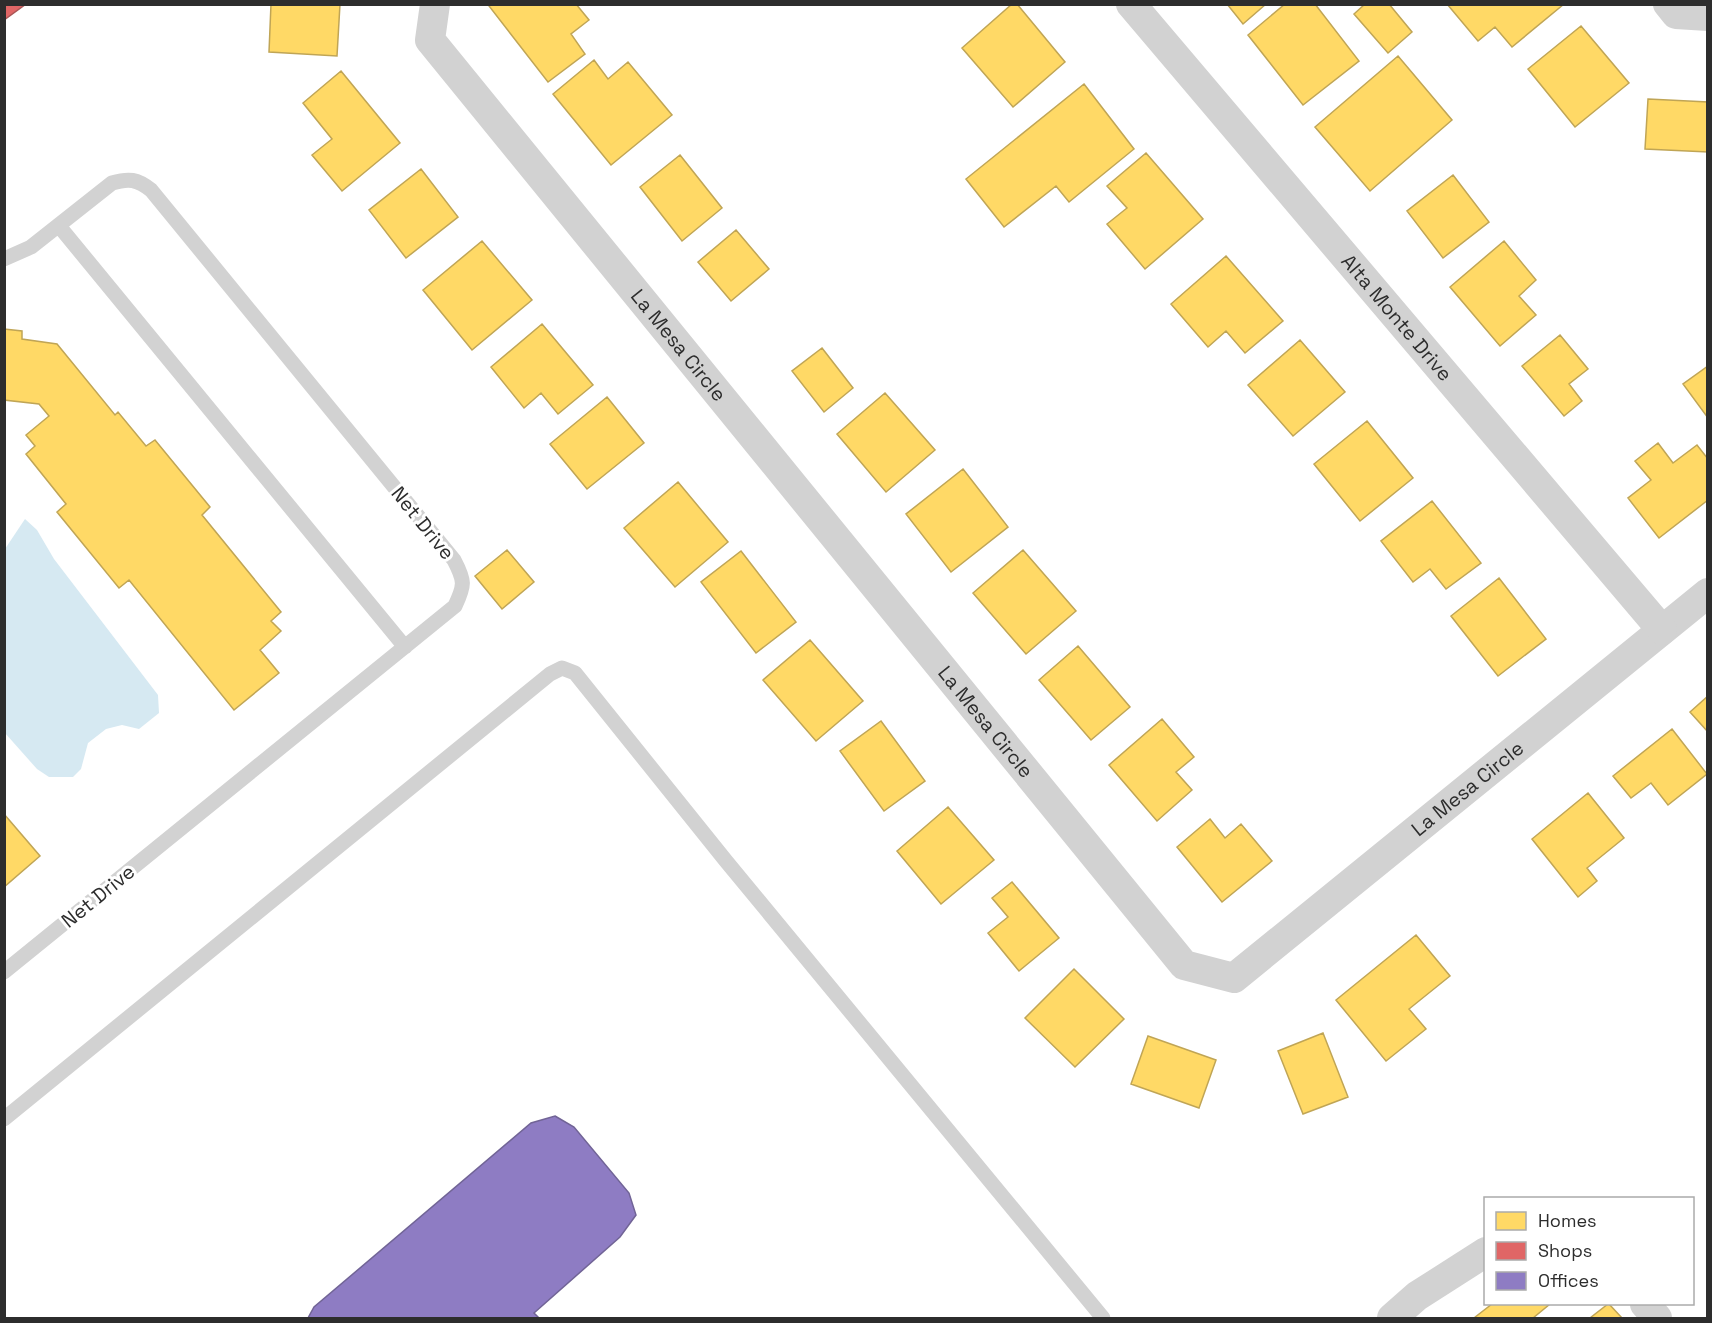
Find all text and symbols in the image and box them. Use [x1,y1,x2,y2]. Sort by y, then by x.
street label: Alta Monte Drive [1336,248,1458,386]
street label: La Mesa Circle [625,284,732,407]
street label: Net Drive [386,481,460,565]
street label: La Mesa Circle [932,660,1039,783]
street label: La Mesa Circle [1406,735,1529,842]
street label: Net Drive [56,859,140,933]
legend [1484,1197,1694,1305]
text: Homes [1538,1209,1597,1232]
text: Shops [1538,1239,1592,1262]
text: Offices [1538,1269,1599,1292]

